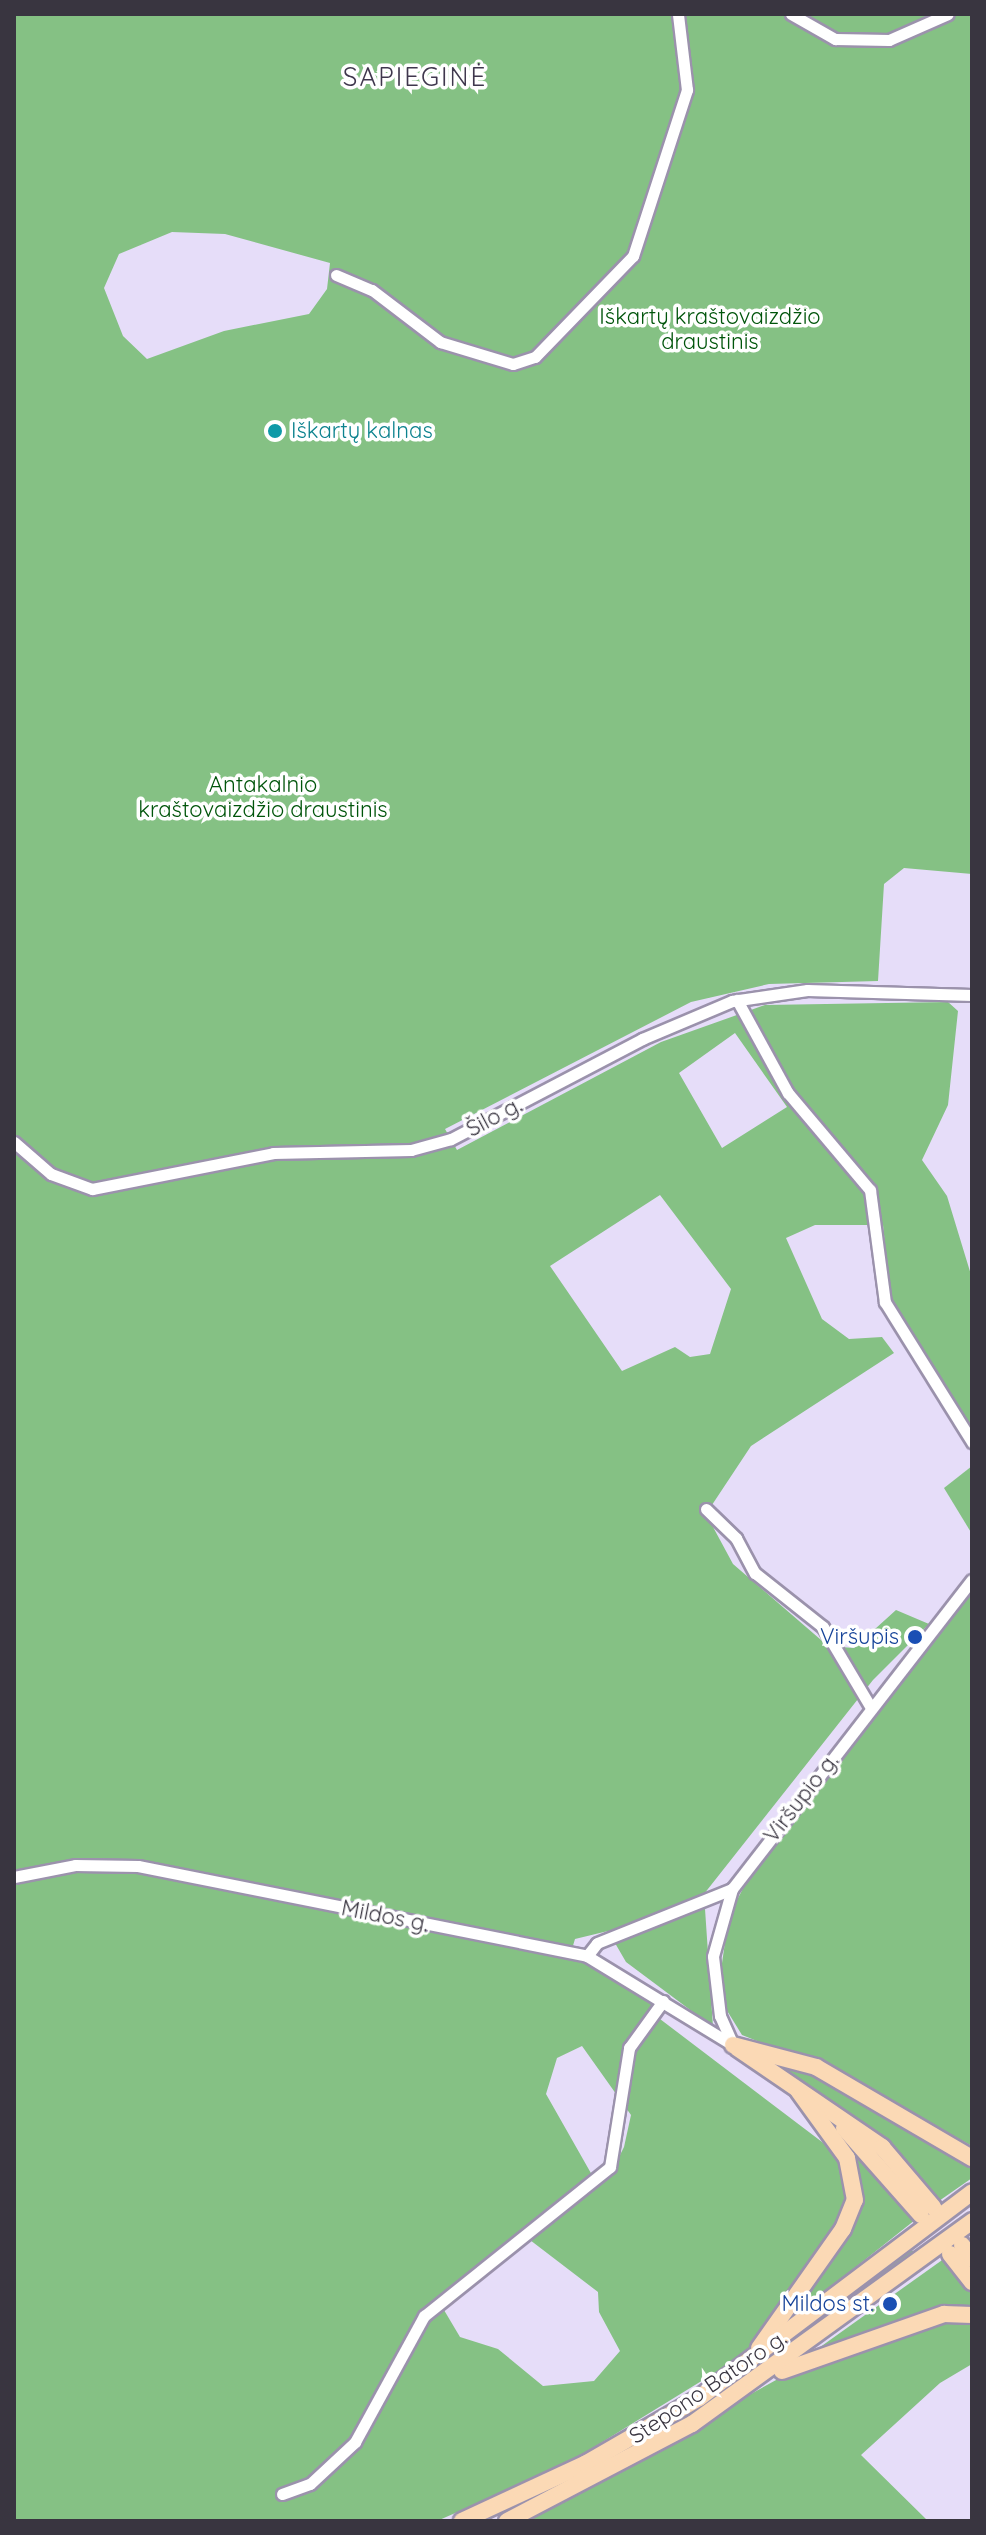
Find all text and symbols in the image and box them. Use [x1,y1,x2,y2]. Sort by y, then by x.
district label: SAPIEGINĖ [343,61,487,93]
park label: Iškartų kraštovaizdžio draustinis [599,303,821,354]
place label: Iškartų kalnas [291,418,433,444]
marker: Iškartų kalnas [266,422,284,440]
park label: Antakalnio kraštovaizdžio draustinis [138,771,388,822]
street label: Šilo g. [462,1092,526,1142]
place label: Viršupis [820,1624,899,1650]
marker: Viršupis [906,1628,924,1646]
street label: Viršupio g. [758,1748,844,1848]
street label: Mildos g. [339,1895,431,1937]
place label: Mildos st. [782,2291,874,2317]
marker: Mildos st. [881,2295,899,2313]
street label: Stepono Batoro g. [624,2325,792,2449]

